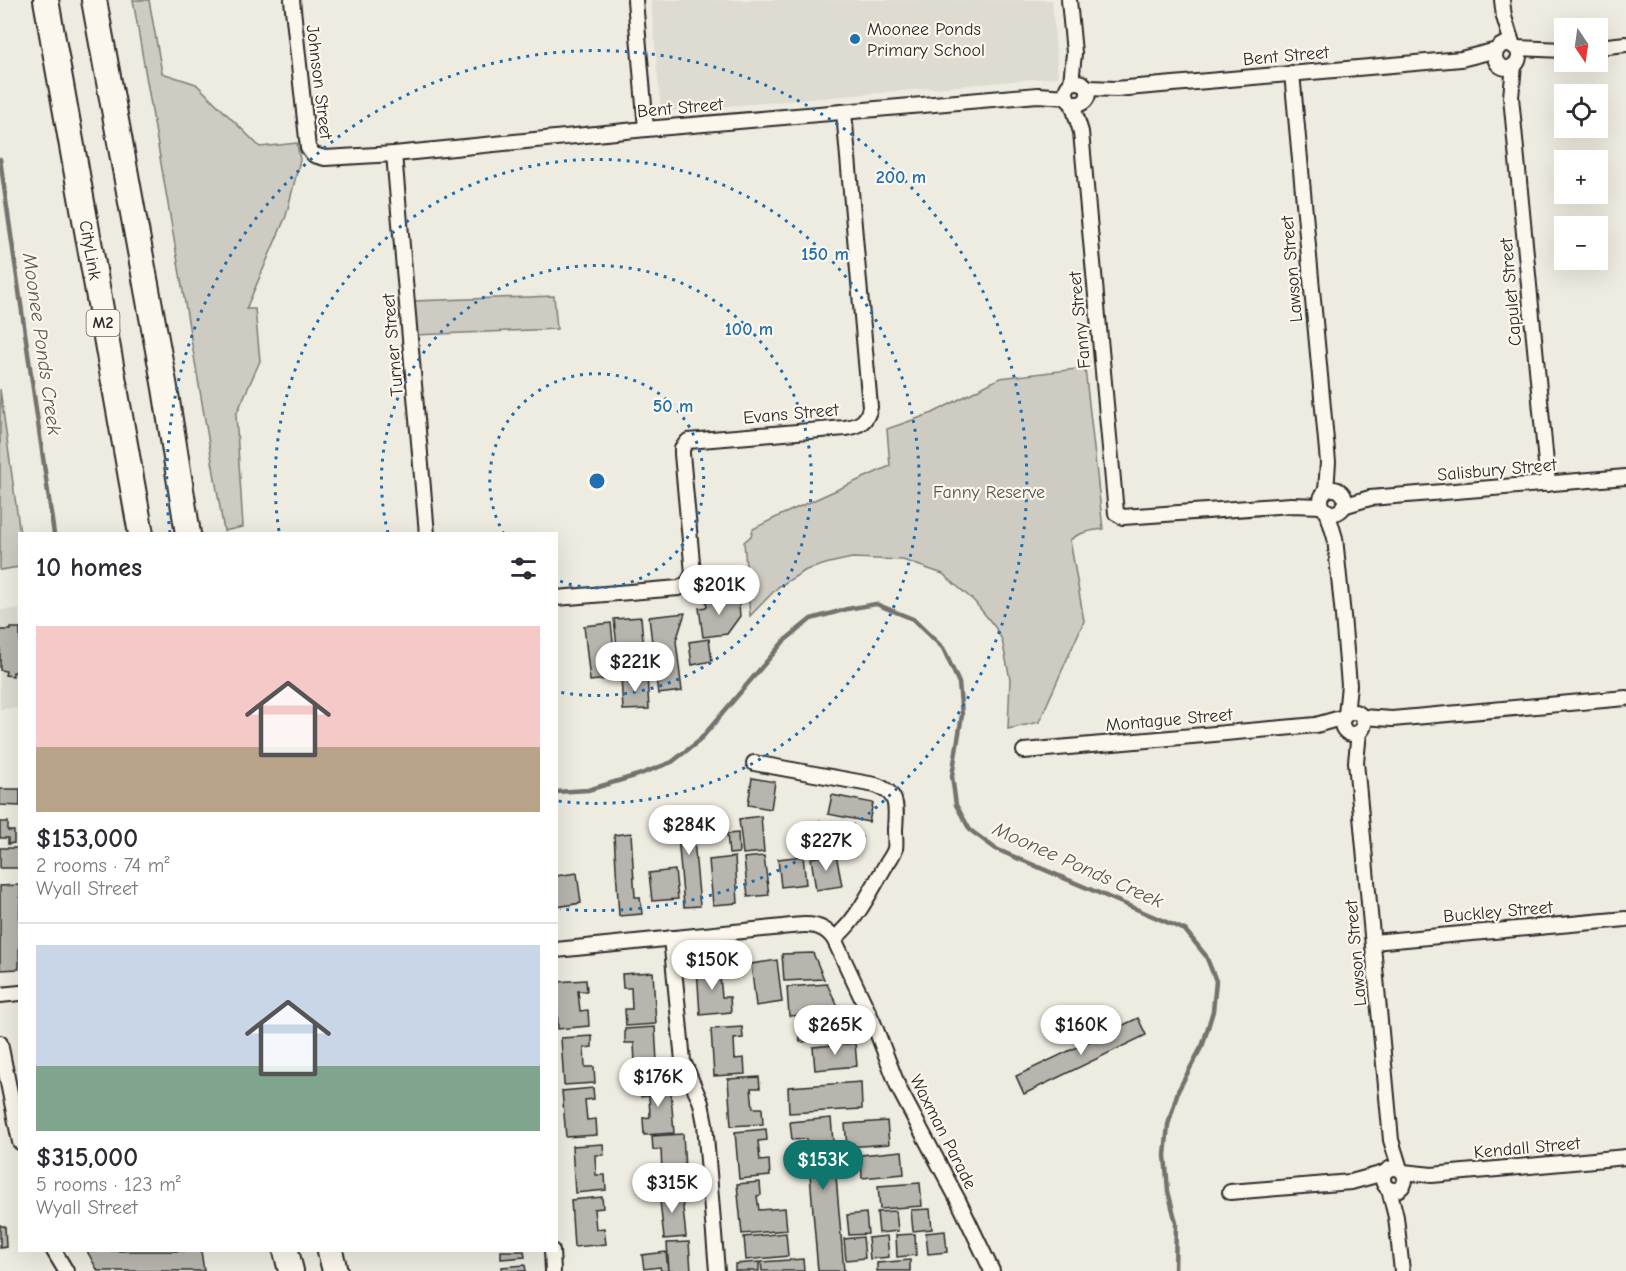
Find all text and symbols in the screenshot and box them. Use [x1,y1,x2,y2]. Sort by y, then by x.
north arrow [1554,18,1608,72]
map controls [1554,18,1608,270]
place label: Moonee Ponds Primary School [867,19,985,61]
street label: Johnson Street [302,23,337,141]
marker: Moonee Ponds Primary School [848,32,862,46]
street label: Bent Street [1242,42,1331,70]
button: locate [1554,84,1608,138]
street label: Bent Street [636,94,725,122]
button: + [1554,150,1608,204]
text: 200 m [876,167,926,188]
street label: Lawson Street [1277,214,1307,323]
button: − [1554,216,1608,270]
street label: CityLink [75,219,106,282]
street label: Capulet Street [1496,236,1526,347]
text: 150 m [801,244,849,265]
water label: Moonee Ponds Creek [18,250,66,437]
street label: Fanny Street [1064,269,1096,370]
street label: Turner Street [378,292,408,397]
road number: M2 [86,310,120,336]
text: 100 m [725,319,773,340]
text: 50 m [653,396,693,417]
street label: Evans Street [742,399,840,429]
street label: Salisbury Street [1436,454,1558,486]
centre of rings [587,471,607,491]
park label: Fanny Reserve [933,482,1045,503]
icon: filters [507,552,540,585]
text: 10 homes [36,553,142,583]
pin: $201K [677,565,761,616]
text: $201K [693,573,745,596]
pin: $221K [593,642,677,693]
text: $221K [609,650,661,673]
icon: home [234,665,342,773]
street label: Montague Street [1105,704,1234,736]
pin: $284K [647,805,731,856]
text: $284K [663,813,715,836]
water label: Moonee Ponds Creek [988,817,1167,913]
pin: $227K [784,821,868,872]
text: $153,000 [36,824,138,854]
text: $227K [800,829,852,852]
text: 2 rooms · 74 m² [36,854,169,877]
text: Wyall Street [36,877,138,900]
street label: Buckley Street [1442,897,1554,927]
street label: Lawson Street [1341,898,1371,1007]
pin: $150K [670,940,754,991]
text: $150K [685,948,739,971]
icon: home [234,984,342,1092]
pin: $265K [793,1005,877,1056]
pin: $160K [1039,1005,1123,1056]
text: $265K [808,1013,862,1036]
text: $160K [1054,1013,1108,1036]
pin: $176K [616,1057,700,1108]
text: $176K [633,1065,683,1088]
street label: Waxman Parade [905,1071,981,1193]
street label: Kendall Street [1473,1133,1582,1163]
pin: $153K [781,1140,865,1191]
text: $315,000 [36,1143,138,1173]
text: $153K [797,1148,849,1171]
pin: $315K [630,1163,714,1214]
text: $315K [646,1171,698,1194]
text: 5 rooms · 123 m² [36,1173,181,1196]
text: Wyall Street [36,1196,138,1219]

